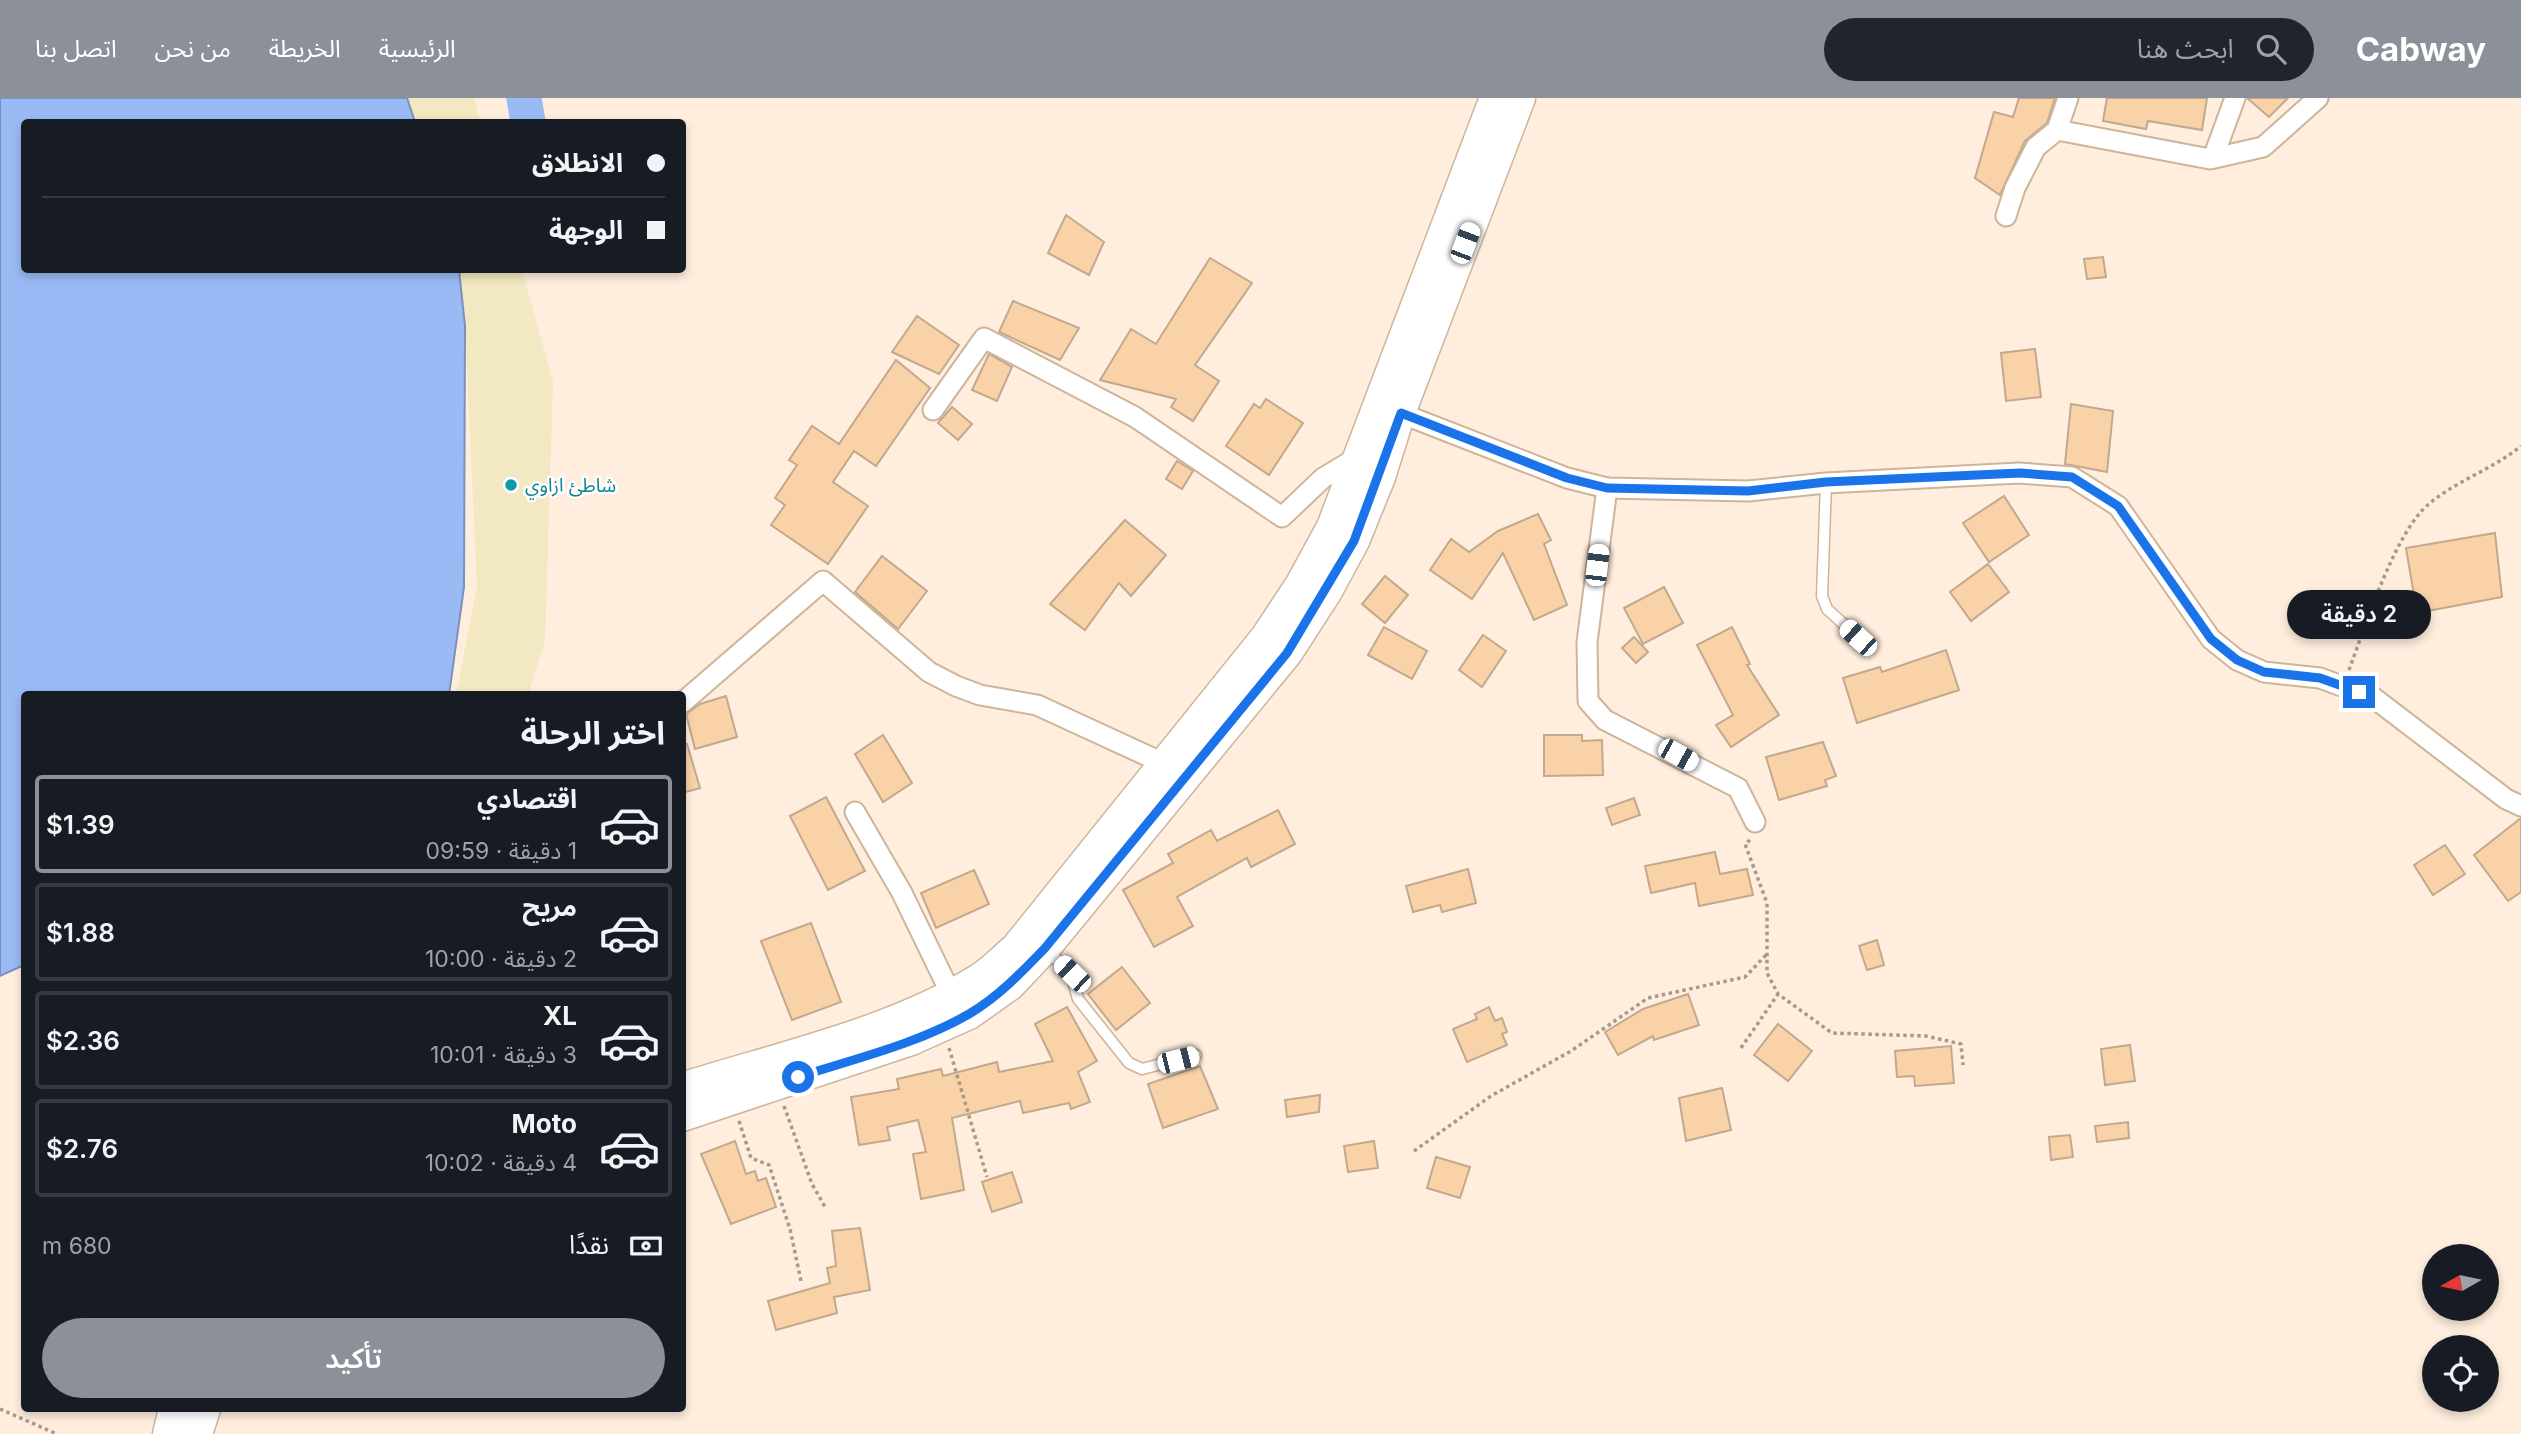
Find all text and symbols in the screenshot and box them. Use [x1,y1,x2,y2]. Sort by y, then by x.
search box [1824,18,2314,81]
text: Cabway [2356,29,2486,69]
icon: search [2252,30,2290,68]
text: ابحث هنا [2137,33,2234,64]
text: اتصل بنا [35,34,117,63]
text: من نحن [155,34,231,63]
text: الخريطة [269,34,341,63]
text: الرئيسية [379,34,456,63]
text: الانطلاق [532,147,623,178]
text: الوجهة [549,214,623,245]
car [1448,220,1483,266]
place label: شاطئ ازاوي [525,474,616,500]
marker: شاطئ ازاوي [503,477,519,493]
car [1585,543,1610,587]
callout: 2 دقيقة [2287,590,2431,640]
text: 2 دقيقة [2321,600,2397,628]
car [1836,616,1881,660]
route end [2343,676,2375,708]
text: اختر الرحلة [521,713,665,752]
car [1655,736,1702,774]
text: اقتصادي [477,783,577,814]
icon: car [598,793,661,856]
text: $1.39 [46,809,115,840]
text: 1 دقيقة · 09:59 [426,837,577,865]
text: مريح [522,891,577,922]
icon: car [598,901,661,964]
text: $1.88 [46,917,115,948]
text: 2 دقيقة · 10:00 [425,945,577,973]
car [1050,952,1095,996]
text: XL [543,1000,577,1031]
icon: car [598,1009,661,1072]
text: $2.36 [46,1025,120,1056]
text: 3 دقيقة · 10:01 [430,1041,577,1069]
car [1156,1045,1201,1075]
route start [782,1061,814,1093]
text: Moto [512,1108,577,1139]
icon: car [598,1117,661,1180]
text: $2.76 [46,1133,118,1164]
text: 4 دقيقة · 10:02 [425,1149,577,1177]
icon: cash [627,1227,665,1265]
text: نقدًا [569,1229,609,1260]
text: 680 m [42,1232,112,1260]
north arrow [2422,1244,2499,1321]
map controls [2422,1244,2499,1412]
button: تأكيد [42,1318,665,1398]
button: locate [2422,1335,2499,1412]

